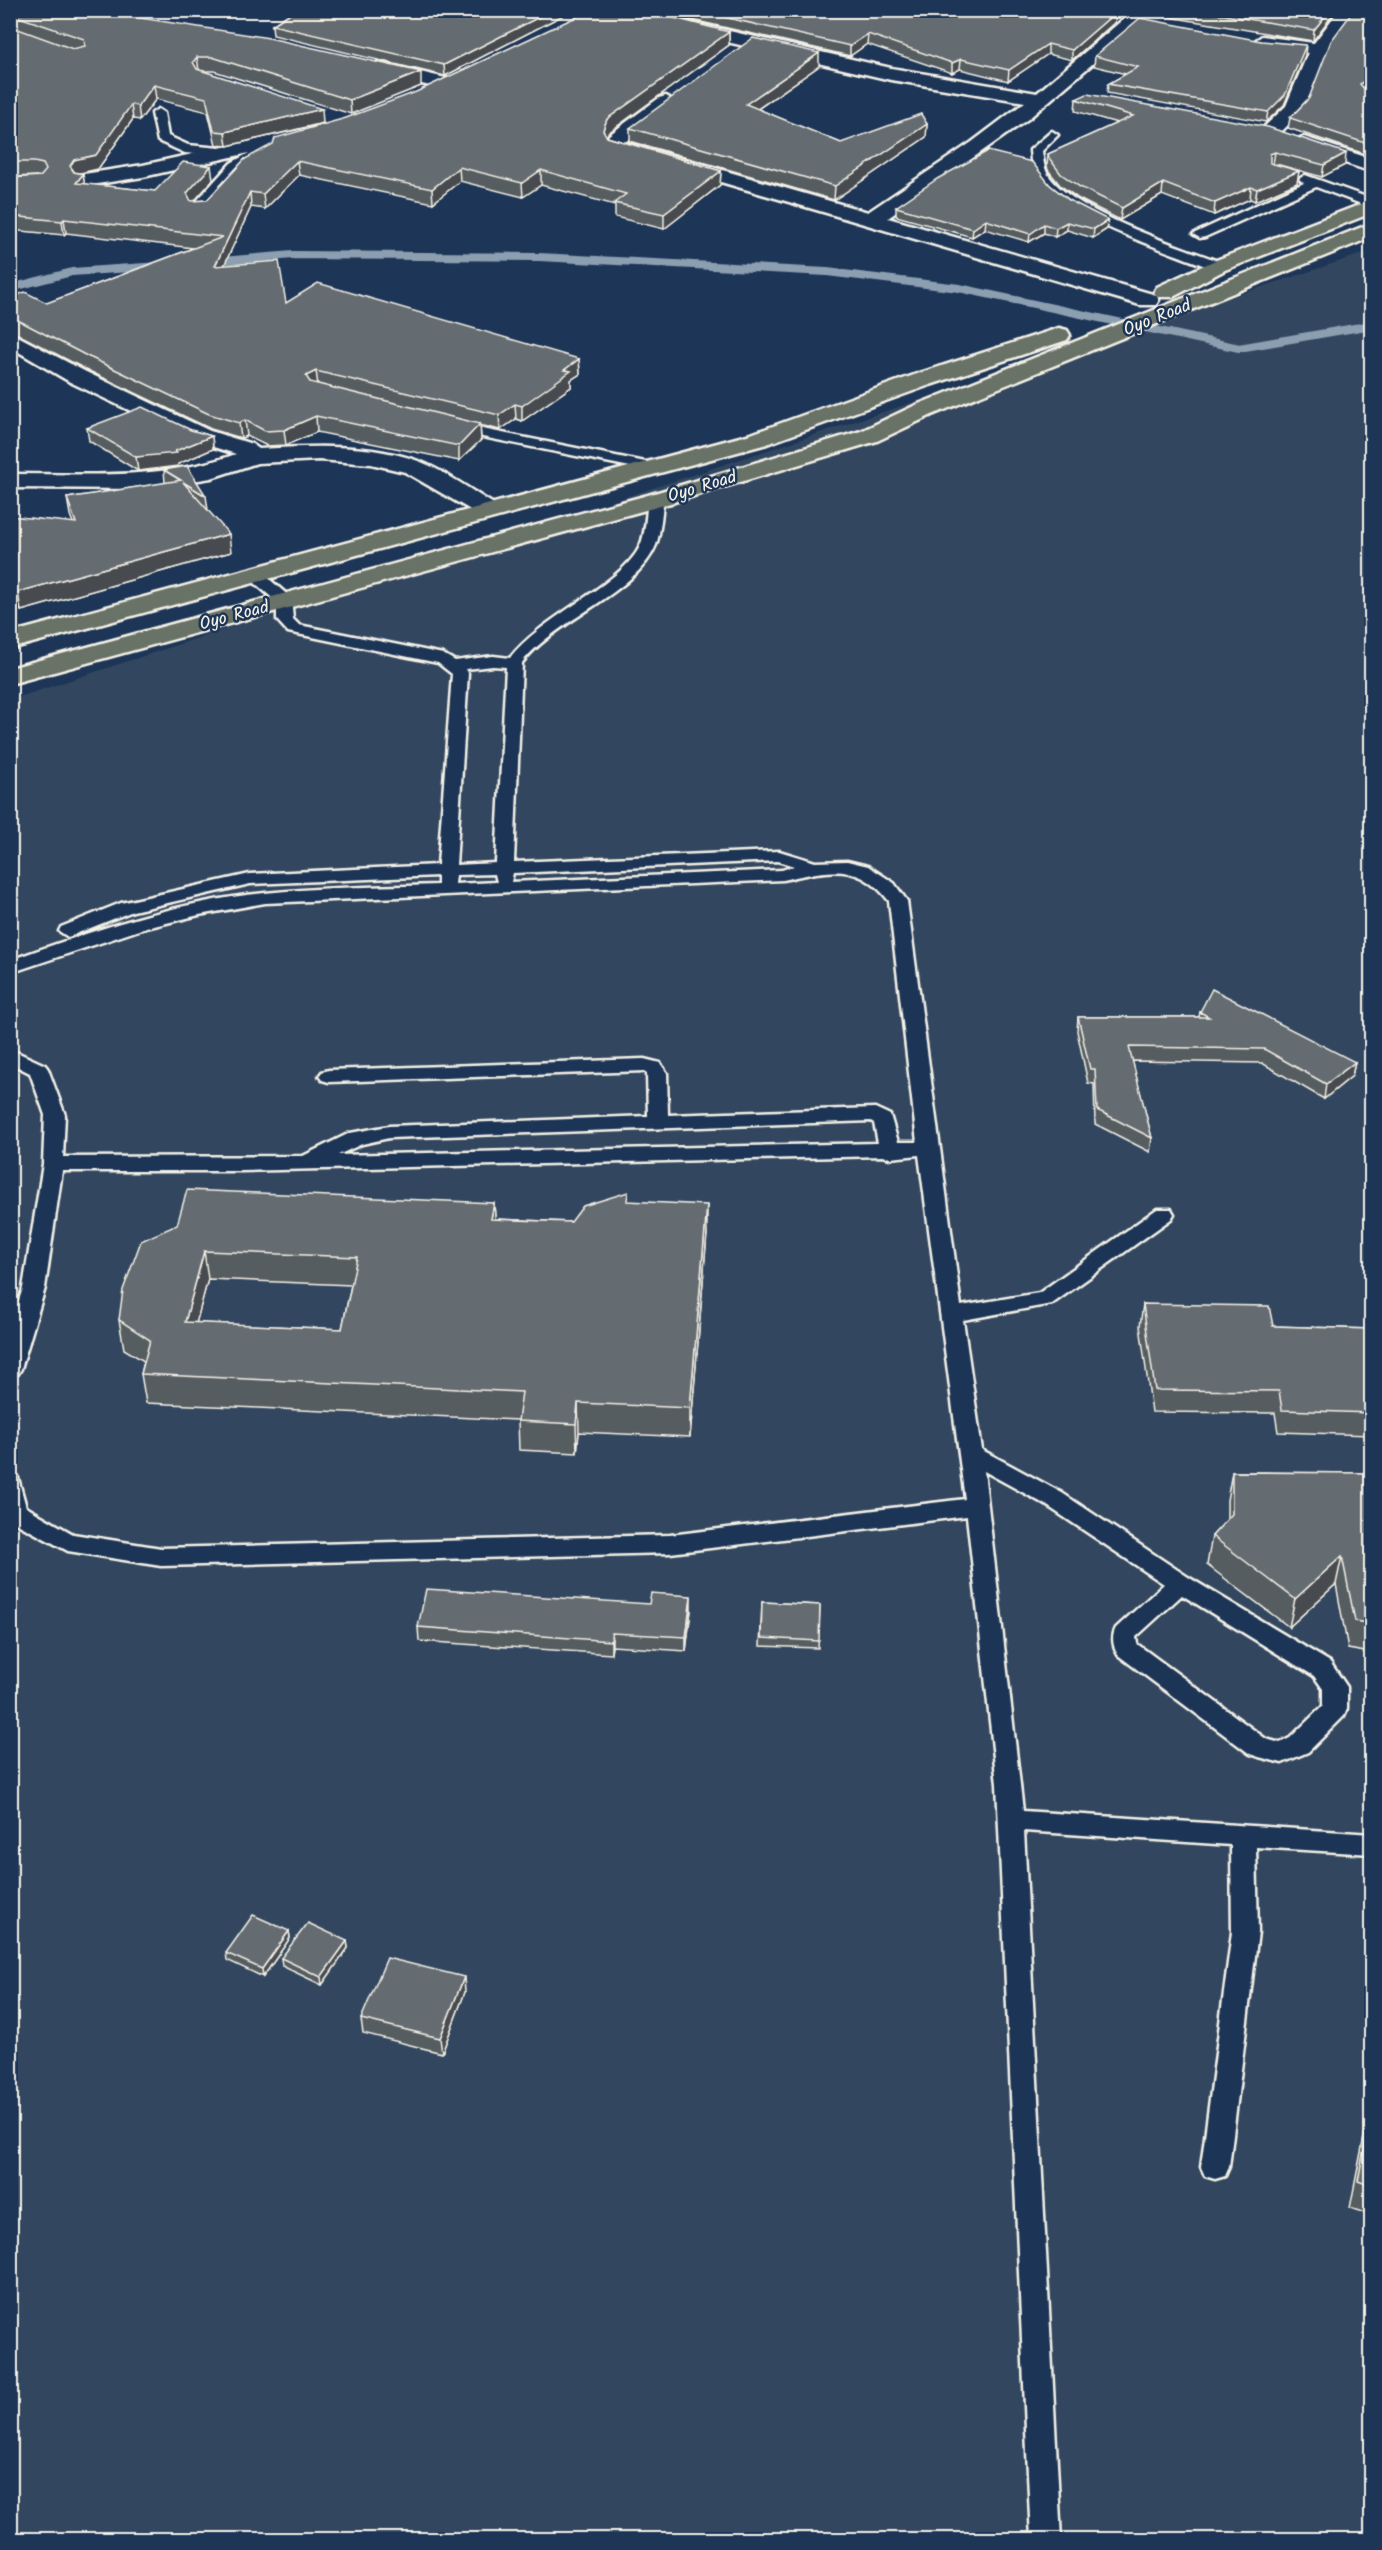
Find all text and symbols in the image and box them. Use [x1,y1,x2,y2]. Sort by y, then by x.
street label: Oyo Road [1119,291,1197,345]
street label: Oyo Road [664,463,742,512]
street label: Oyo Road [196,593,273,640]

